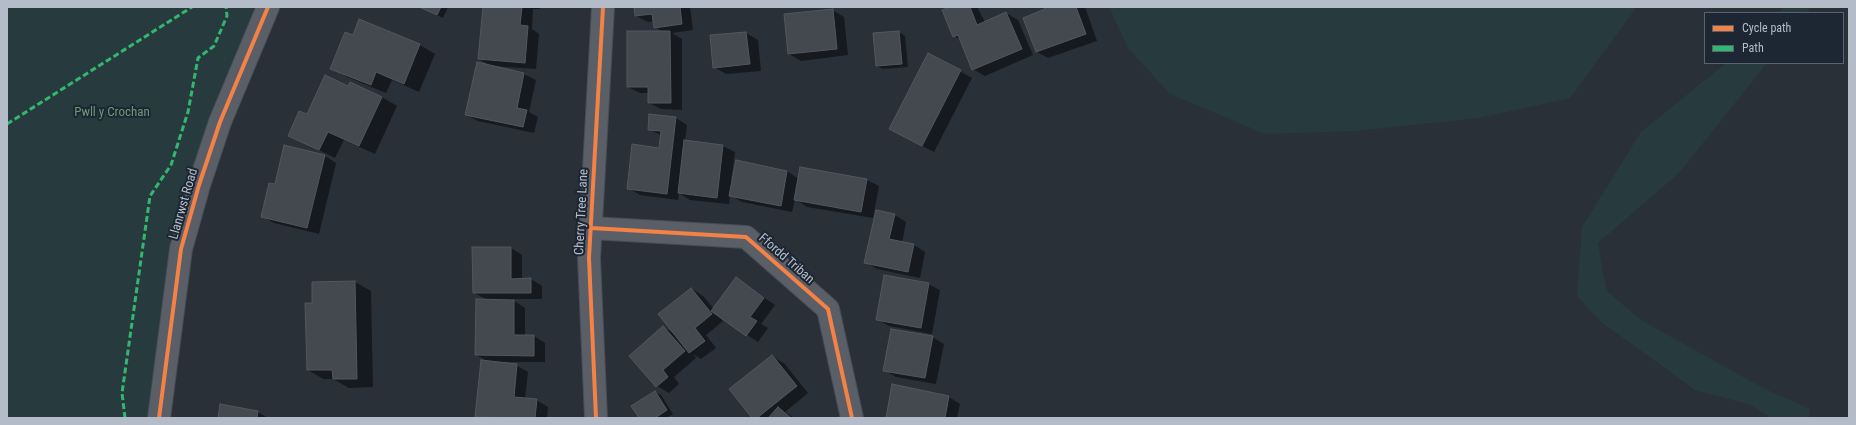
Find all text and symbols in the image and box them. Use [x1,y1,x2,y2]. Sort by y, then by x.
legend [1704,12,1844,64]
text: Cycle path [1742,21,1791,35]
text: Path [1742,41,1764,55]
park label: Pwll y Crochan [74,105,150,121]
street label: Llanrwst Road [166,167,202,241]
street label: Cherry Tree Lane [572,169,592,255]
street label: Ffordd Triban [755,231,817,287]

